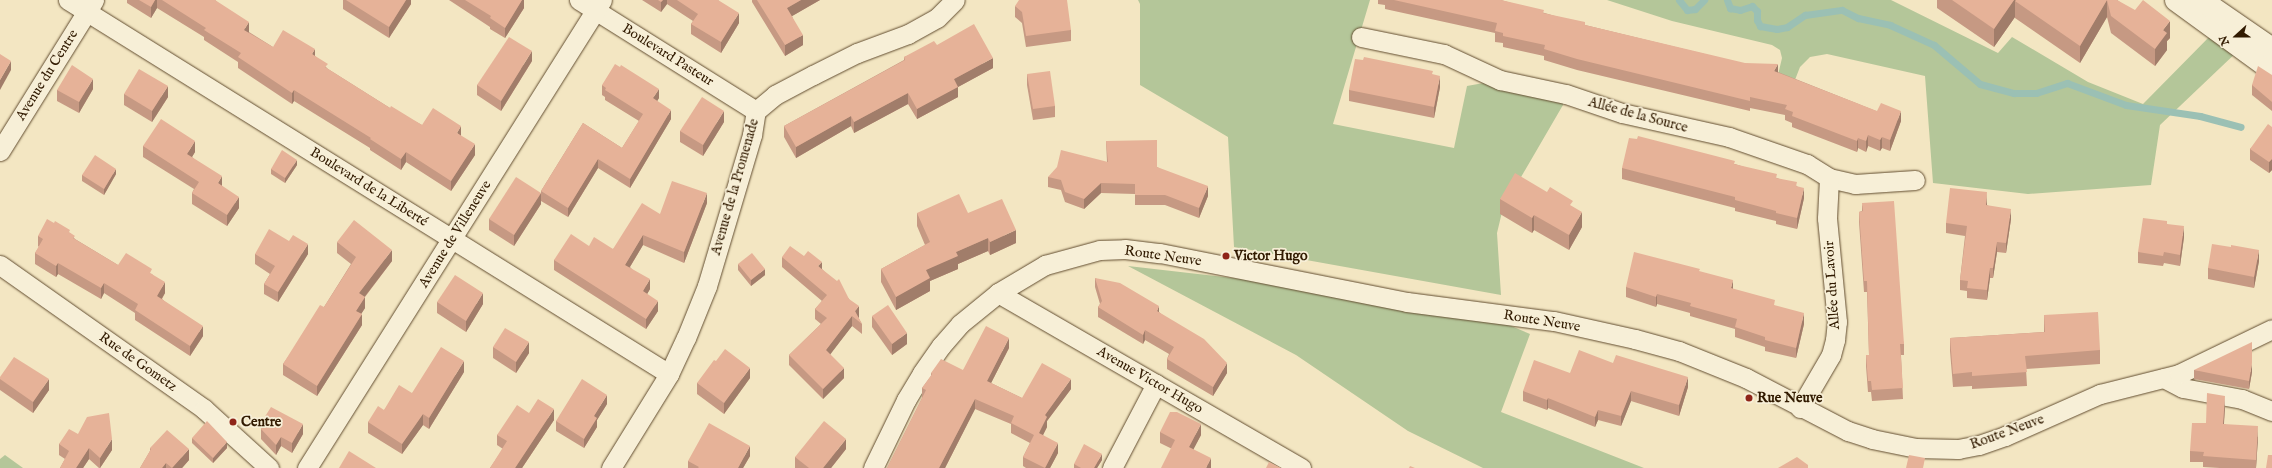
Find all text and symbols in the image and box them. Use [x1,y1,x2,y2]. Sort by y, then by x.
north arrow [2216,16,2256,56]
street label: Boulevard Pasteur [619,20,717,90]
street label: Avenue du Centre [12,27,82,123]
text: N [2217,33,2233,47]
street label: Allée de la Source [1586,94,1690,136]
street label: Avenue de la Promenade [707,117,763,257]
street label: Boulevard de la Liberté [307,144,431,230]
street label: Avenue de Villeneuve [415,177,495,291]
street label: Allée du Lavoir [1821,240,1843,330]
street label: Route Neuve [1123,242,1203,270]
place label: Victor Hugo [1234,248,1308,264]
marker: Victor Hugo [1221,251,1231,261]
street label: Route Neuve [1502,307,1582,335]
street label: Rue de Gometz [96,329,180,395]
street label: Avenue Victor Hugo [1094,343,1206,417]
place label: Rue Neuve [1757,390,1822,406]
marker: Rue Neuve [1744,393,1754,403]
street label: Route Neuve [1968,411,2046,453]
place label: Centre [241,414,281,430]
marker: Centre [228,417,238,427]

